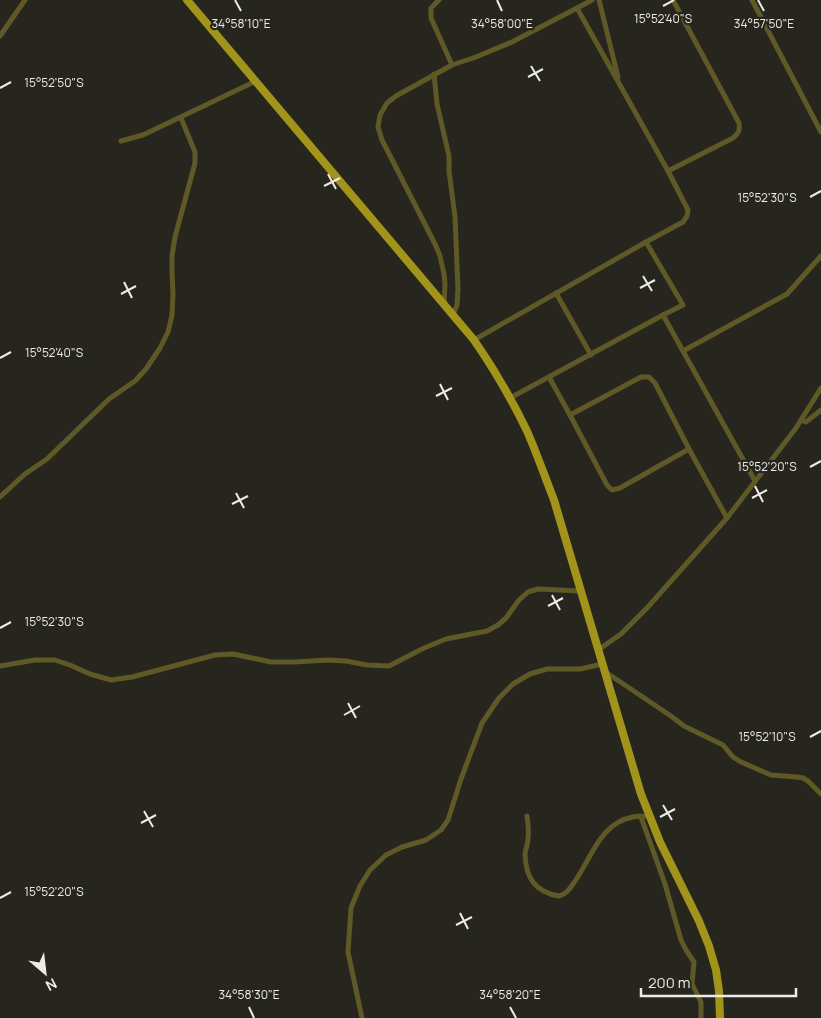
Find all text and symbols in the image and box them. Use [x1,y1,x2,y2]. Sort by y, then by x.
text: 15°52'40"S [634,10,692,27]
text: 34°58'10"E [211,15,271,32]
text: 34°58'00"E [471,15,533,32]
text: 34°57'50"E [734,15,794,32]
text: 15°52'50"S [24,74,84,91]
text: 15°52'30"S [737,189,797,206]
text: 15°52'40"S [25,344,83,361]
text: 15°52'20"S [737,458,797,475]
text: 15°52'30"S [24,613,84,630]
text: 15°52'10"S [738,728,796,745]
text: 15°52'20"S [24,883,84,900]
north arrow [20,948,70,998]
scale bar [641,966,796,998]
text: 200 m [648,972,691,993]
text: N [42,974,60,996]
text: 34°58'30"E [218,986,280,1003]
text: 34°58'20"E [479,986,541,1003]

